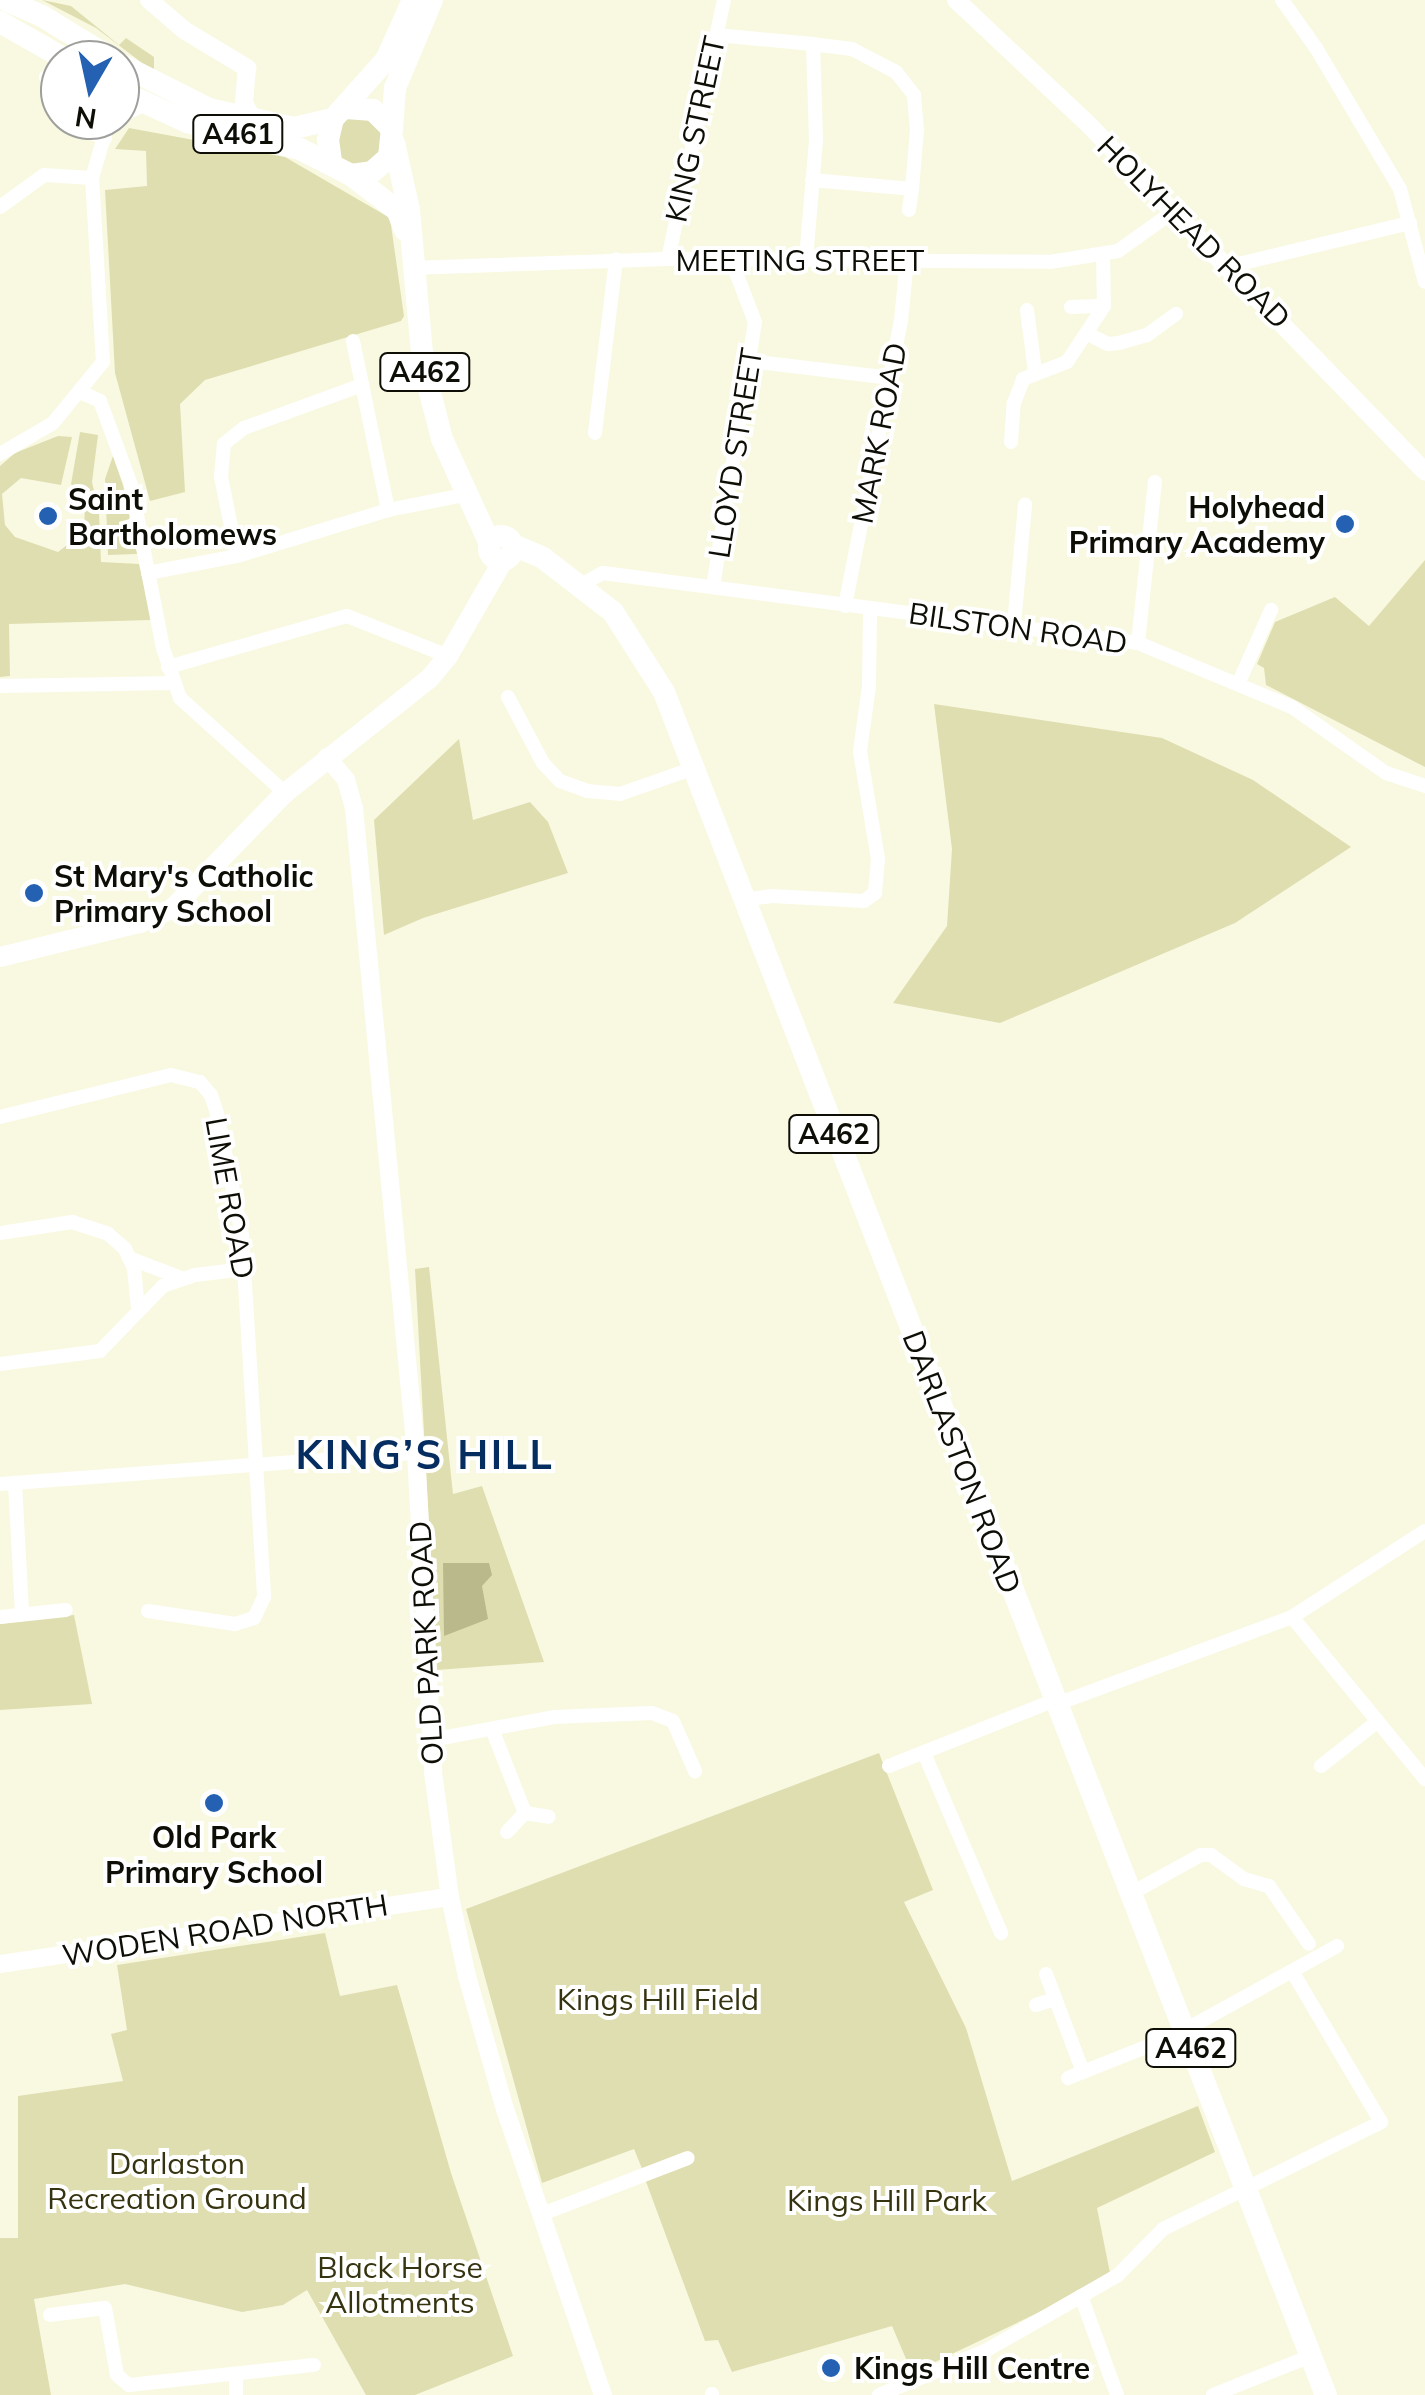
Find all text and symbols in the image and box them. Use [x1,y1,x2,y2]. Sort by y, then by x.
street label: KING STREET [658,33,732,225]
north arrow [40,40,140,140]
text: N [72,99,99,137]
road number: A461 [190,111,286,157]
street label: HOLYHEAD ROAD [1090,128,1298,336]
street label: MEETING STREET [676,242,924,278]
street label: MARK ROAD [844,340,914,526]
street label: LLOYD STREET [701,345,769,561]
road number: A462 [378,349,472,395]
place label: Saint Bartholomews [68,481,277,552]
place label: Holyhead Primary Academy [1069,489,1325,560]
marker: Saint Bartholomews [37,505,59,527]
marker: Holyhead Primary Academy [1334,513,1356,535]
street label: BILSTON ROAD [906,595,1130,661]
place label: St Mary's Catholic Primary School [54,858,314,928]
marker: St Mary's Catholic Primary School [23,882,45,904]
road number: A462 [786,1111,882,1157]
street label: LIME ROAD [198,1115,262,1281]
street label: DARLASTON ROAD [895,1325,1029,1599]
district label: KING’S HILL [296,1430,554,1478]
street label: OLD PARK ROAD [402,1520,450,1766]
marker: Old Park Primary School [203,1792,225,1814]
place label: Old Park Primary School [105,1819,323,1890]
street label: WODEN ROAD NORTH [60,1887,390,1973]
park label: Kings Hill Field [557,1981,759,2017]
road number: A462 [1144,2025,1238,2071]
park label: Darlaston Recreation Ground [47,2145,307,2216]
park label: Kings Hill Park [787,2182,987,2218]
park label: Black Horse Allotments [317,2249,483,2320]
place label: Kings Hill Centre [854,2350,1090,2386]
marker: Kings Hill Centre [818,2355,844,2381]

